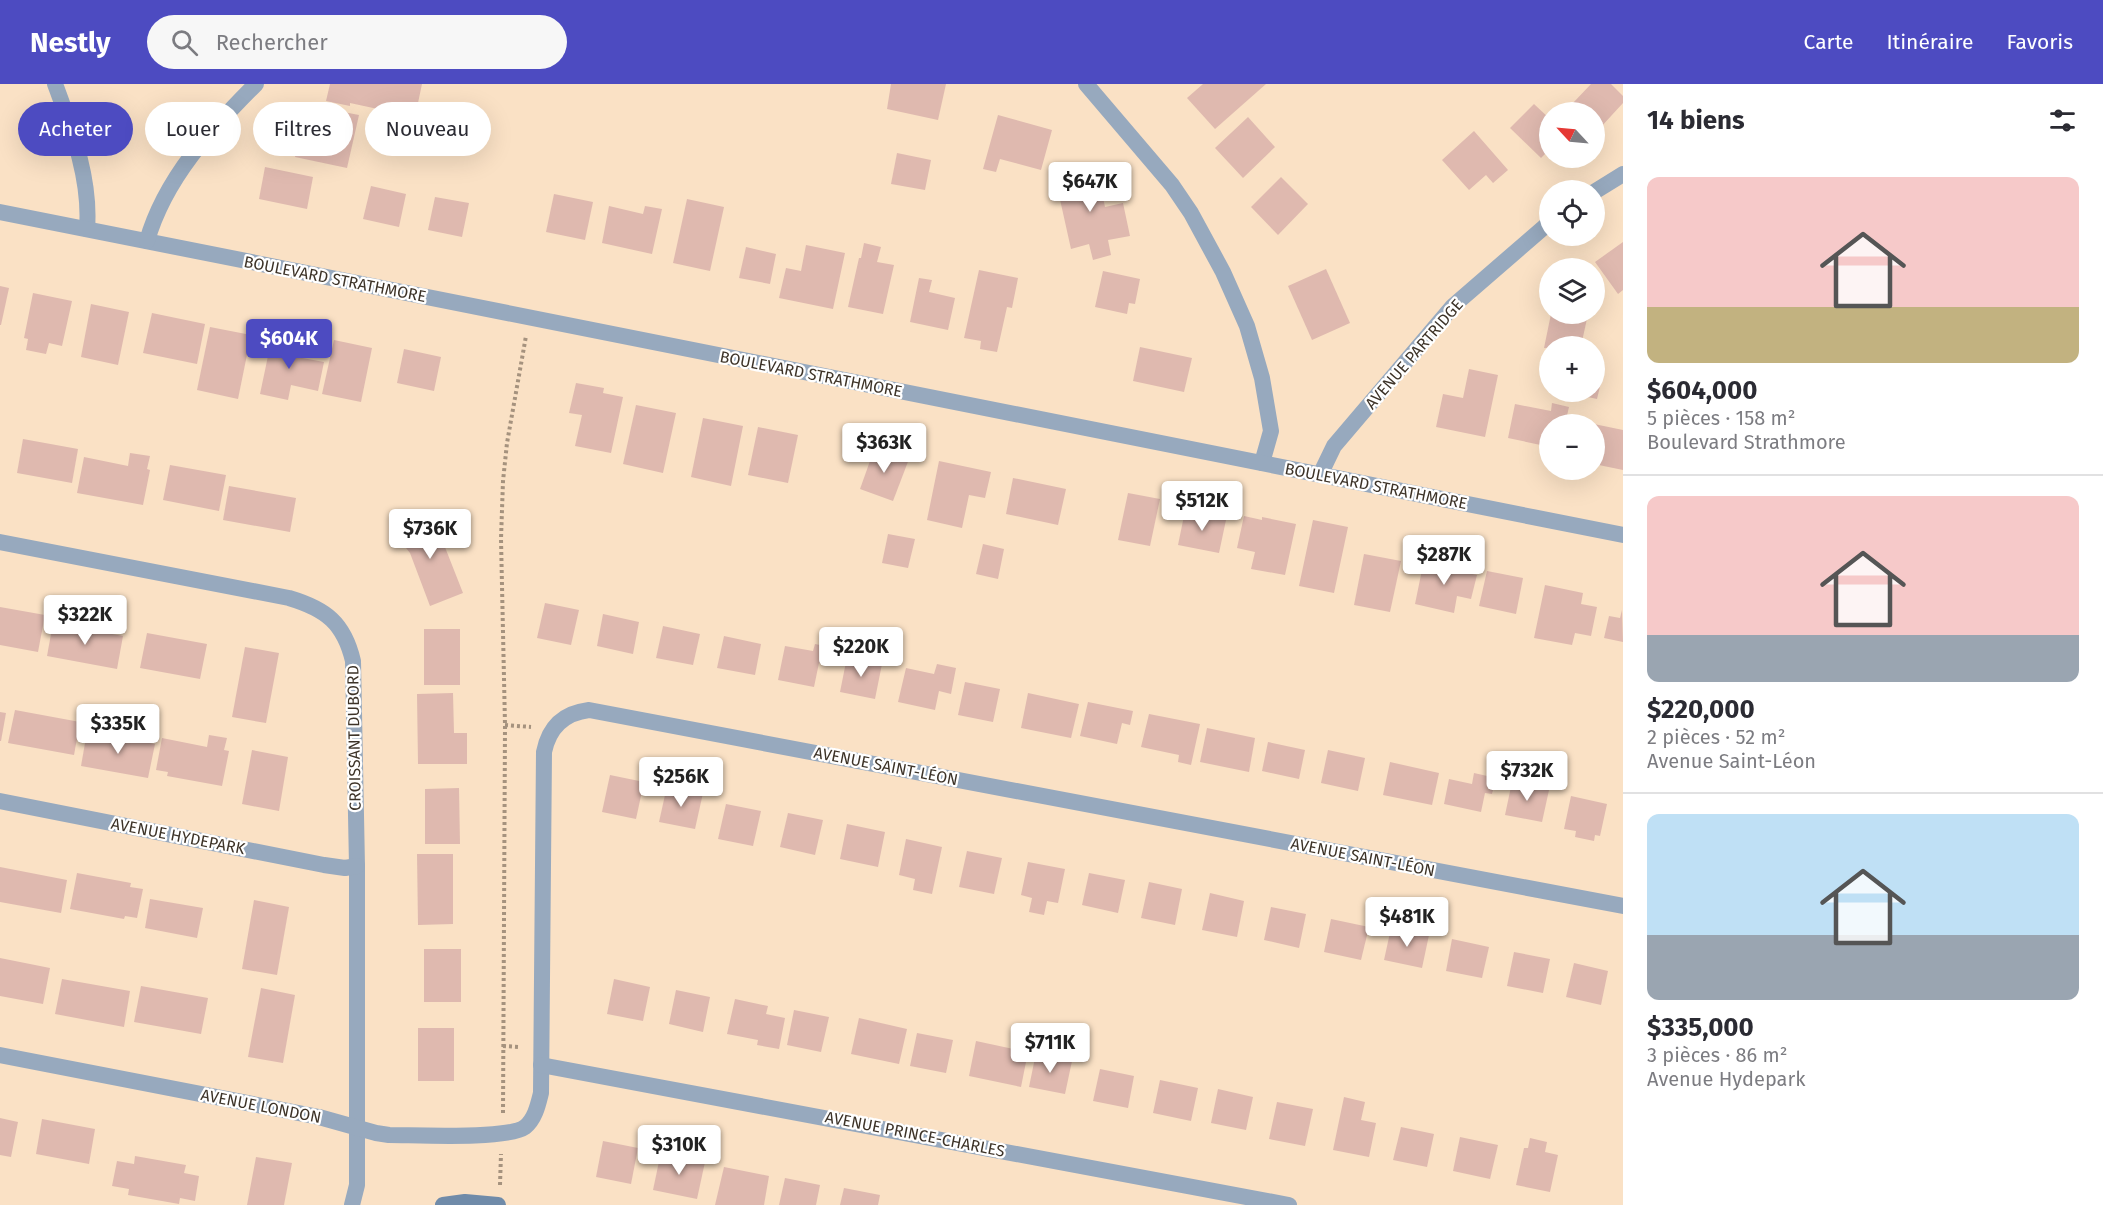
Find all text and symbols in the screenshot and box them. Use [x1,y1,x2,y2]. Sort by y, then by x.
search box [147,15,567,69]
text: Nestly [30,26,111,59]
icon: search [168,26,201,59]
text: Rechercher [216,29,328,56]
text: Carte [1804,29,1853,55]
text: Itinéraire [1886,29,1973,55]
text: Favoris [2006,29,2073,55]
chip: Acheter [18,102,133,156]
chip: Louer [145,102,241,156]
chip: Filtres [253,102,353,156]
chip: Nouveau [365,102,491,156]
north arrow [1539,102,1605,168]
map controls [1539,102,1605,480]
icon: filters [2046,104,2079,137]
text: 14 biens [1647,105,1745,136]
pin: $647K [1048,162,1132,213]
text: $647K [1062,169,1118,193]
button: locate [1539,180,1605,246]
icon: home [1809,216,1917,324]
street label: BOULEVARD STRATHMORE [242,252,428,306]
button: layers [1539,258,1605,324]
street label: AVENUE PARTRIDGE [1361,295,1467,413]
pin: $604K [247,319,331,370]
text: $604K [260,326,318,350]
button: + [1539,336,1605,402]
street label: BOULEVARD STRATHMORE [718,347,904,401]
text: $604,000 [1647,375,1757,406]
text: 5 pièces · 158 m² [1647,406,1796,430]
button: − [1539,414,1605,480]
pin: $363K [842,423,926,474]
text: $363K [856,430,912,454]
text: Boulevard Strathmore [1647,430,1846,454]
street label: BOULEVARD STRATHMORE [1283,459,1469,513]
pin: $512K [1160,481,1244,532]
text: $512K [1176,488,1228,512]
pin: $736K [388,509,472,560]
text: $736K [403,516,457,540]
pin: $287K [1402,535,1486,586]
icon: home [1809,535,1917,643]
text: $287K [1417,542,1471,566]
pin: $322K [43,595,127,646]
text: $322K [58,602,112,626]
pin: $220K [819,627,903,678]
text: $220K [833,634,889,658]
street label: CROISSANT DUBORD [343,665,365,811]
text: $220,000 [1647,694,1755,725]
pin: $335K [76,704,160,755]
text: $335K [90,711,146,735]
text: 2 pièces · 52 m² [1647,725,1785,749]
street label: AVENUE SAINT-LÉON [812,742,960,789]
text: Avenue Saint-Léon [1647,749,1816,773]
pin: $732K [1485,751,1569,802]
pin: $256K [639,757,723,808]
text: $732K [1501,758,1554,782]
text: $256K [653,764,709,788]
street label: AVENUE HYDEPARK [109,814,247,858]
street label: AVENUE SAINT-LÉON [1289,833,1437,880]
icon: home [1809,853,1917,961]
pin: $481K [1365,897,1449,948]
text: $481K [1379,904,1435,928]
text: $335,000 [1647,1012,1754,1043]
pin: $711K [1008,1023,1092,1074]
text: $711K [1025,1030,1075,1054]
text: 3 pièces · 86 m² [1647,1043,1788,1067]
text: Avenue Hydepark [1647,1067,1805,1091]
street label: AVENUE LONDON [199,1085,323,1127]
street label: AVENUE PRINCE-CHARLES [823,1107,1007,1161]
pin: $310K [637,1125,721,1176]
text: $310K [652,1132,706,1156]

